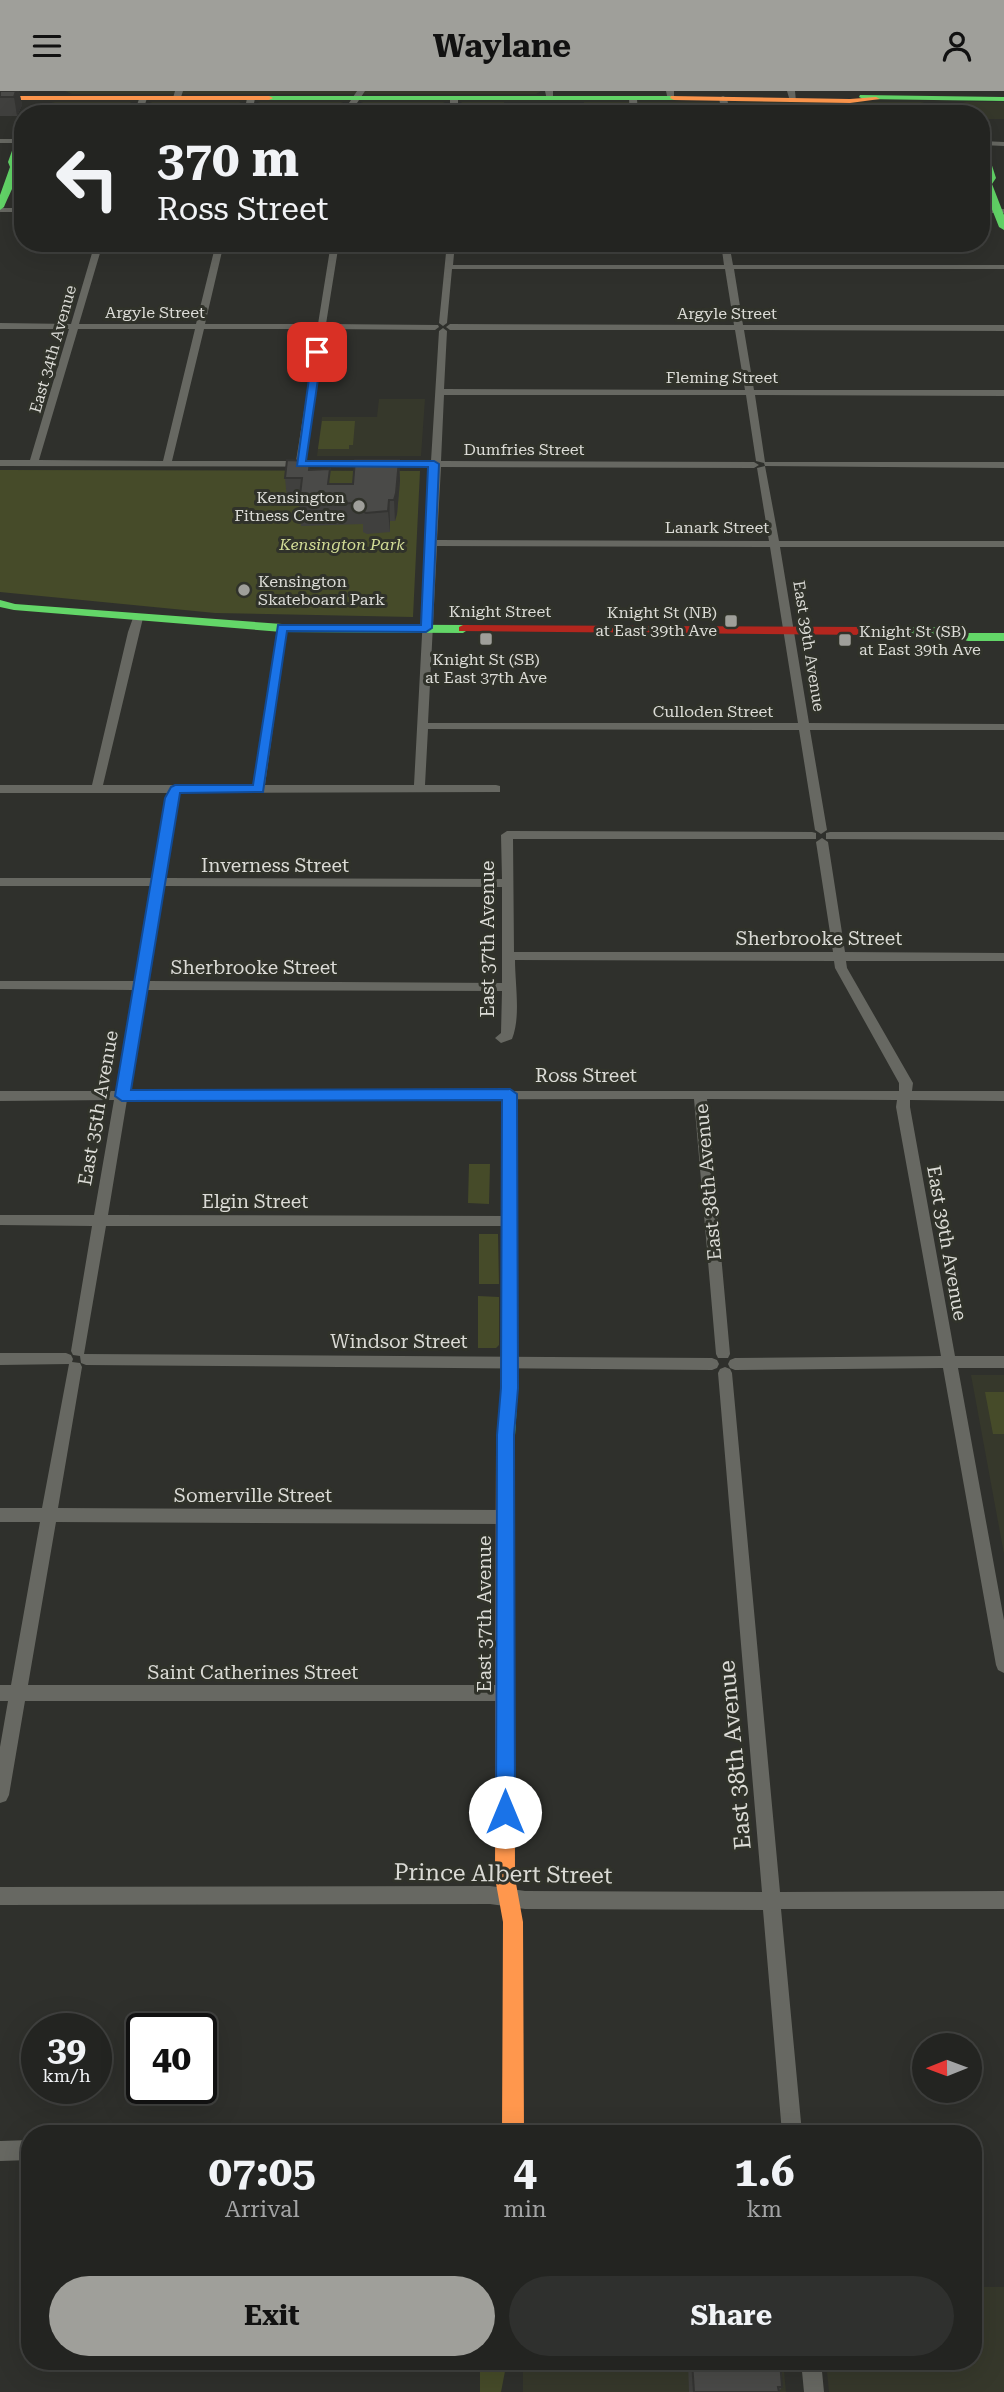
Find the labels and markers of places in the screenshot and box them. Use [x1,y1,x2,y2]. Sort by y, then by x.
pin [287,322,347,382]
place label: Kensington Fitness Centre [234,488,345,525]
marker: Kensington Fitness Centre [351,498,367,514]
place label: Kensington Skateboard Park [258,572,385,609]
marker: Kensington Skateboard Park [236,582,252,598]
place label: Knight St (NB) at East 39th Ave [595,603,717,640]
marker: Knight St (NB) at East 39th Ave [723,613,739,629]
place label: Knight St (SB) at East 39th Ave [859,622,981,659]
marker: Knight St (SB) at East 37th Ave [478,631,494,647]
marker: Knight St (SB) at East 39th Ave [837,632,853,648]
place label: Knight St (SB) at East 37th Ave [425,650,547,687]

